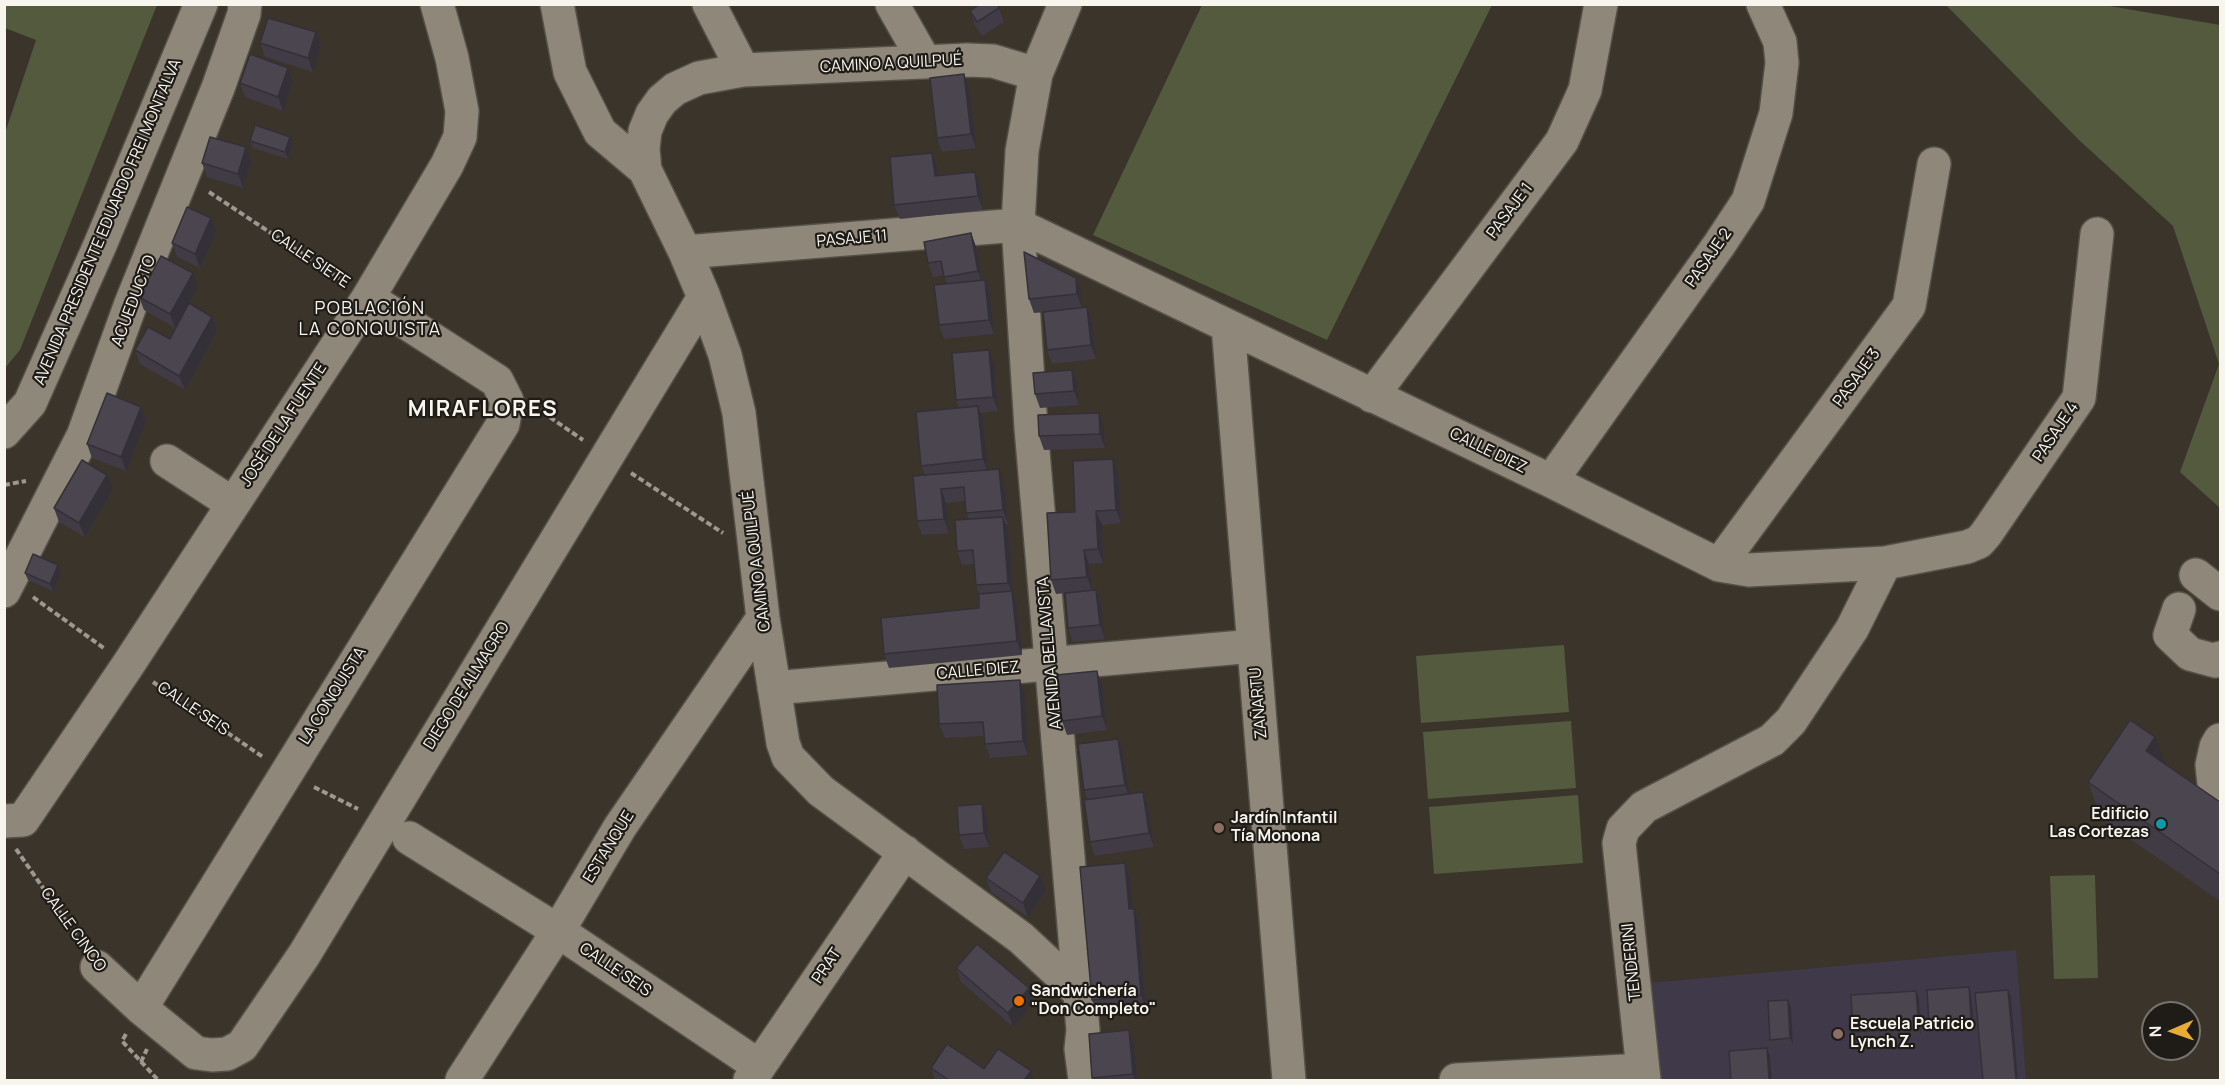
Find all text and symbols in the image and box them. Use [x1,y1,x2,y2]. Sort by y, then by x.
street label: CAMINO A QUILPUÉ [819,51,963,77]
street label: AVENIDA PRESIDENTE EDUARDO FREI MONTALVA [30,56,186,388]
street label: PASAJE 1 [1483,179,1537,243]
street label: PASAJE 2 [1682,225,1736,291]
street label: CALLE SIETE [267,226,353,292]
street label: PASAJE 11 [816,226,888,252]
street label: ACUEDUCTO [108,253,160,349]
district label: POBLACIÓN LA CONQUISTA [298,298,442,340]
street label: PASAJE 3 [1829,345,1885,411]
street label: JOSÉ DE LA FUENTE [237,359,331,491]
district label: MIRAFLORES [408,397,558,423]
street label: PASAJE 4 [2029,399,2083,465]
street label: CALLE DIEZ [1446,424,1530,478]
street label: CAMINO A QUILPUÉ [739,489,775,633]
street label: AVENIDA BELLAVISTA [1034,576,1066,730]
street label: DIEGO DE ALMAGRO [420,619,514,753]
street label: LA CONQUISTA [295,644,371,748]
street label: CALLE DIEZ [936,658,1020,684]
street label: ZAÑARTU [1246,666,1272,740]
street label: CALLE SEIS [153,678,233,740]
place label: Edificio Las Cortezas [2049,805,2149,843]
street label: ESTANQUE [579,808,639,886]
place label: Jardín Infantil Tía Monona [1231,809,1337,847]
marker: Edificio Las Cortezas [2154,817,2168,831]
marker: Jardín Infantil Tía Monona [1212,821,1226,835]
street label: CALLE CINCO [36,884,110,976]
street label: TENDERINI [1618,922,1646,1002]
street label: CALLE SEIS [575,939,655,1001]
street label: PRAT [808,945,846,987]
place label: Sandwichería "Don Completo" [1031,982,1156,1020]
marker: Sandwichería "Don Completo" [1012,994,1026,1008]
north arrow [2141,1001,2201,1061]
place label: Escuela Patricio Lynch Z. [1850,1015,1974,1053]
text: N [2144,1025,2166,1038]
marker: Escuela Patricio Lynch Z. [1831,1027,1845,1041]

